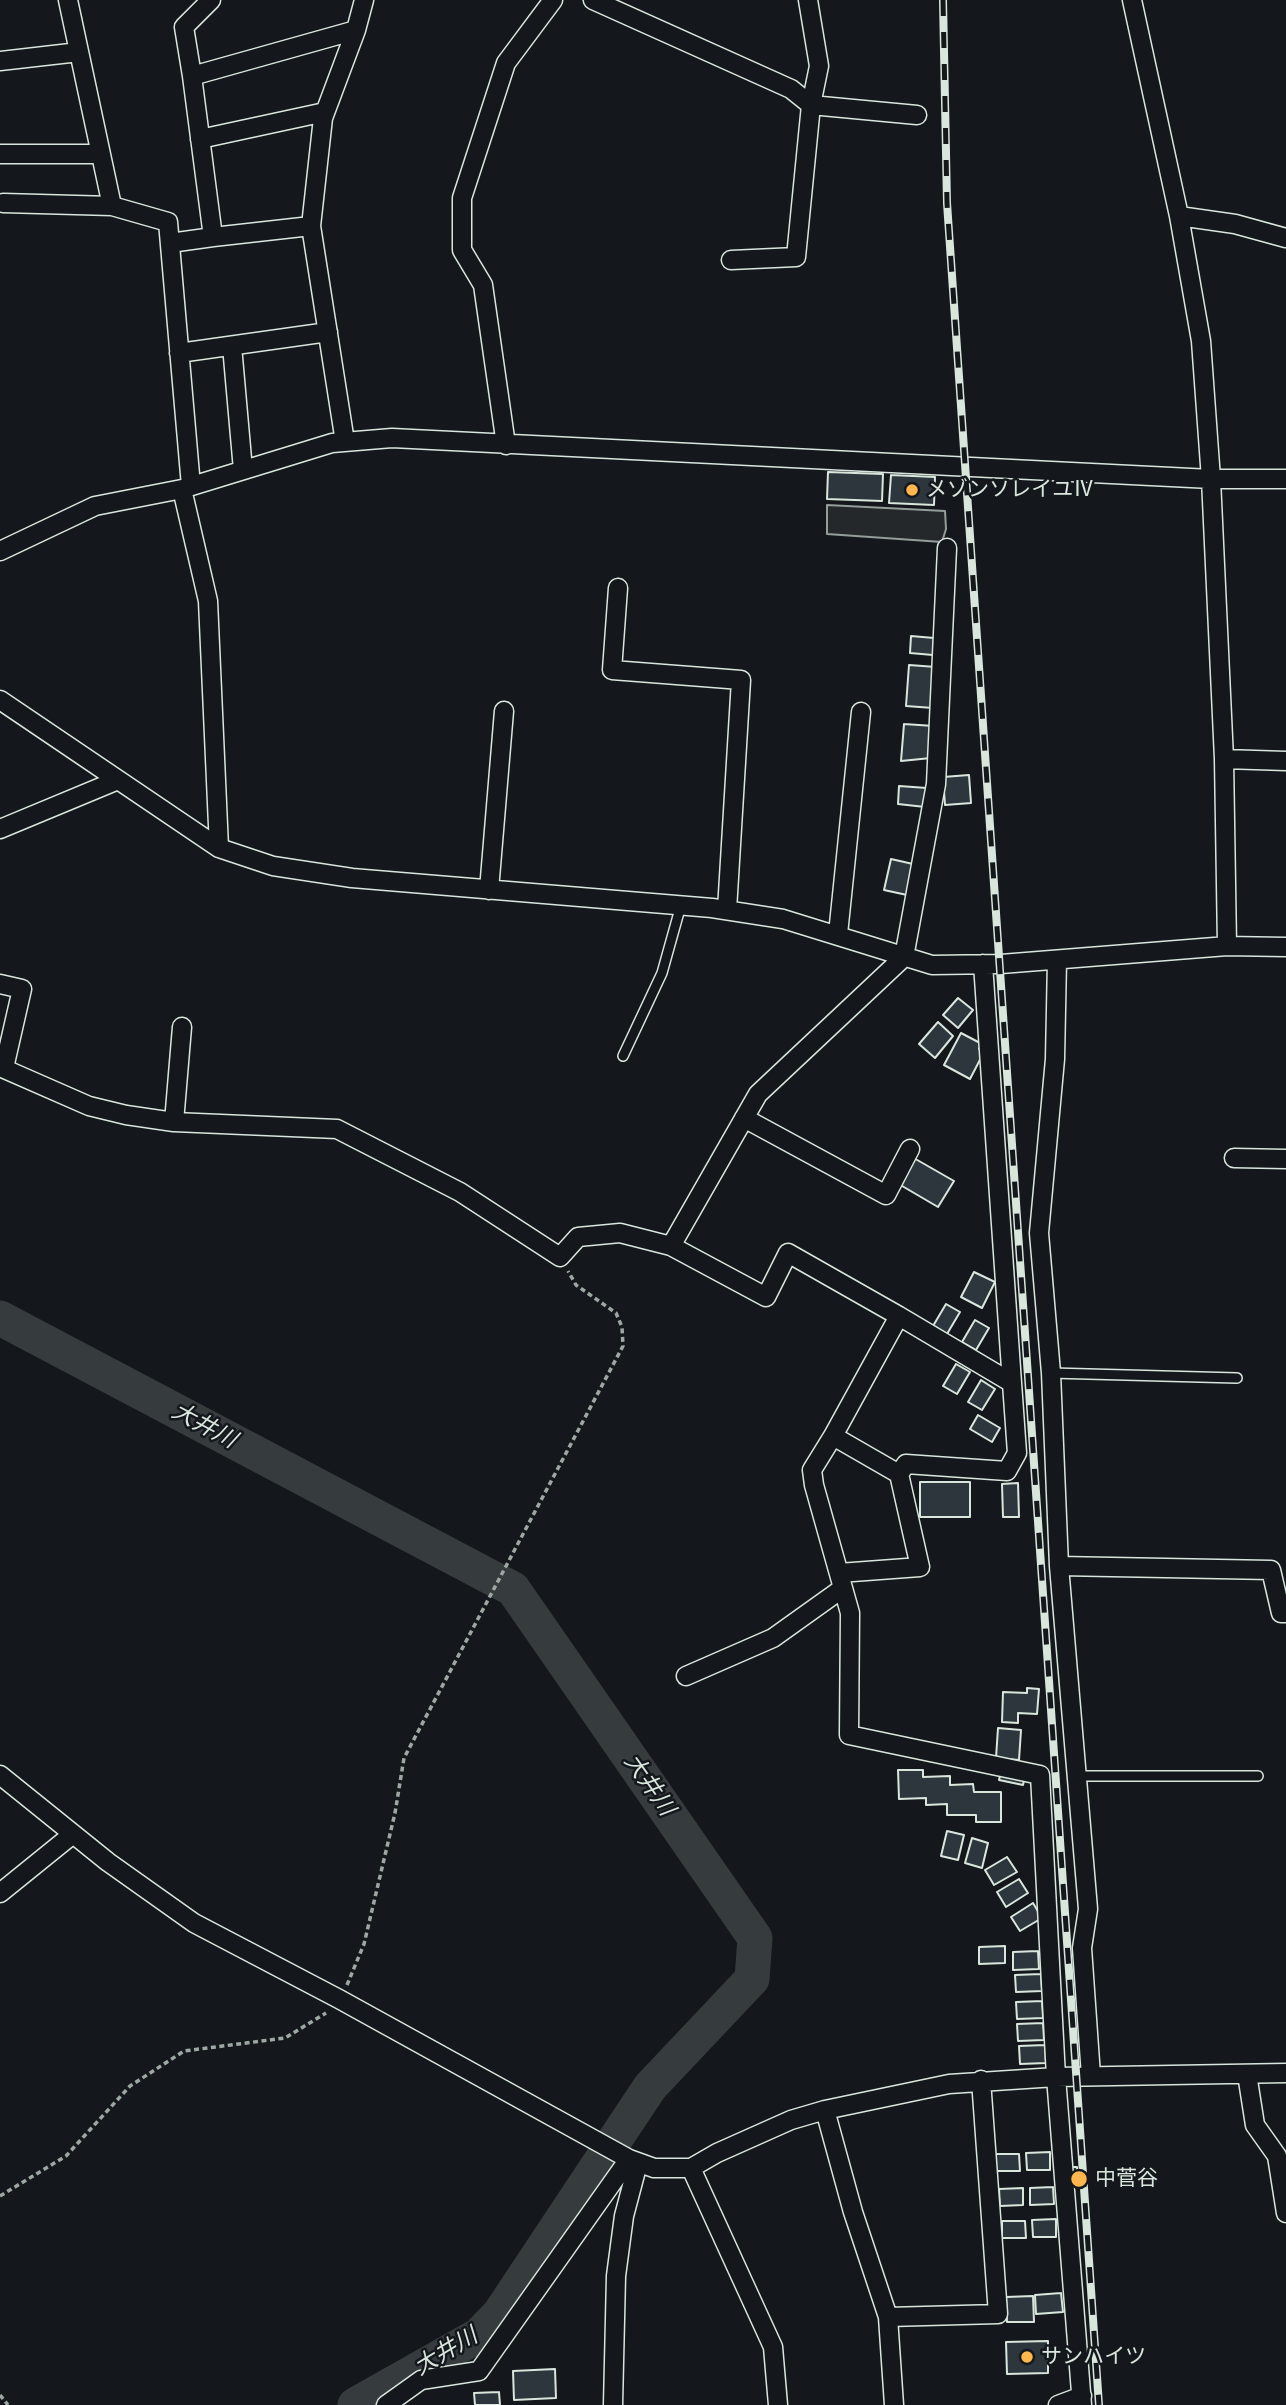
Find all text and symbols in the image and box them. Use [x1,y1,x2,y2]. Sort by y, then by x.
place label: メゾンソレイユⅣ [926,477,1094,503]
marker: メゾンソレイユⅣ [904,482,920,498]
water label: 大井川 [167,1398,241,1454]
water label: 大井川 [618,1749,680,1821]
place label: 中菅谷 [1095,2166,1158,2192]
marker: 中菅谷 [1069,2169,1089,2189]
water label: 大井川 [409,2322,483,2382]
place label: サンハイツ [1041,2344,1146,2370]
marker: サンハイツ [1019,2349,1035,2365]

